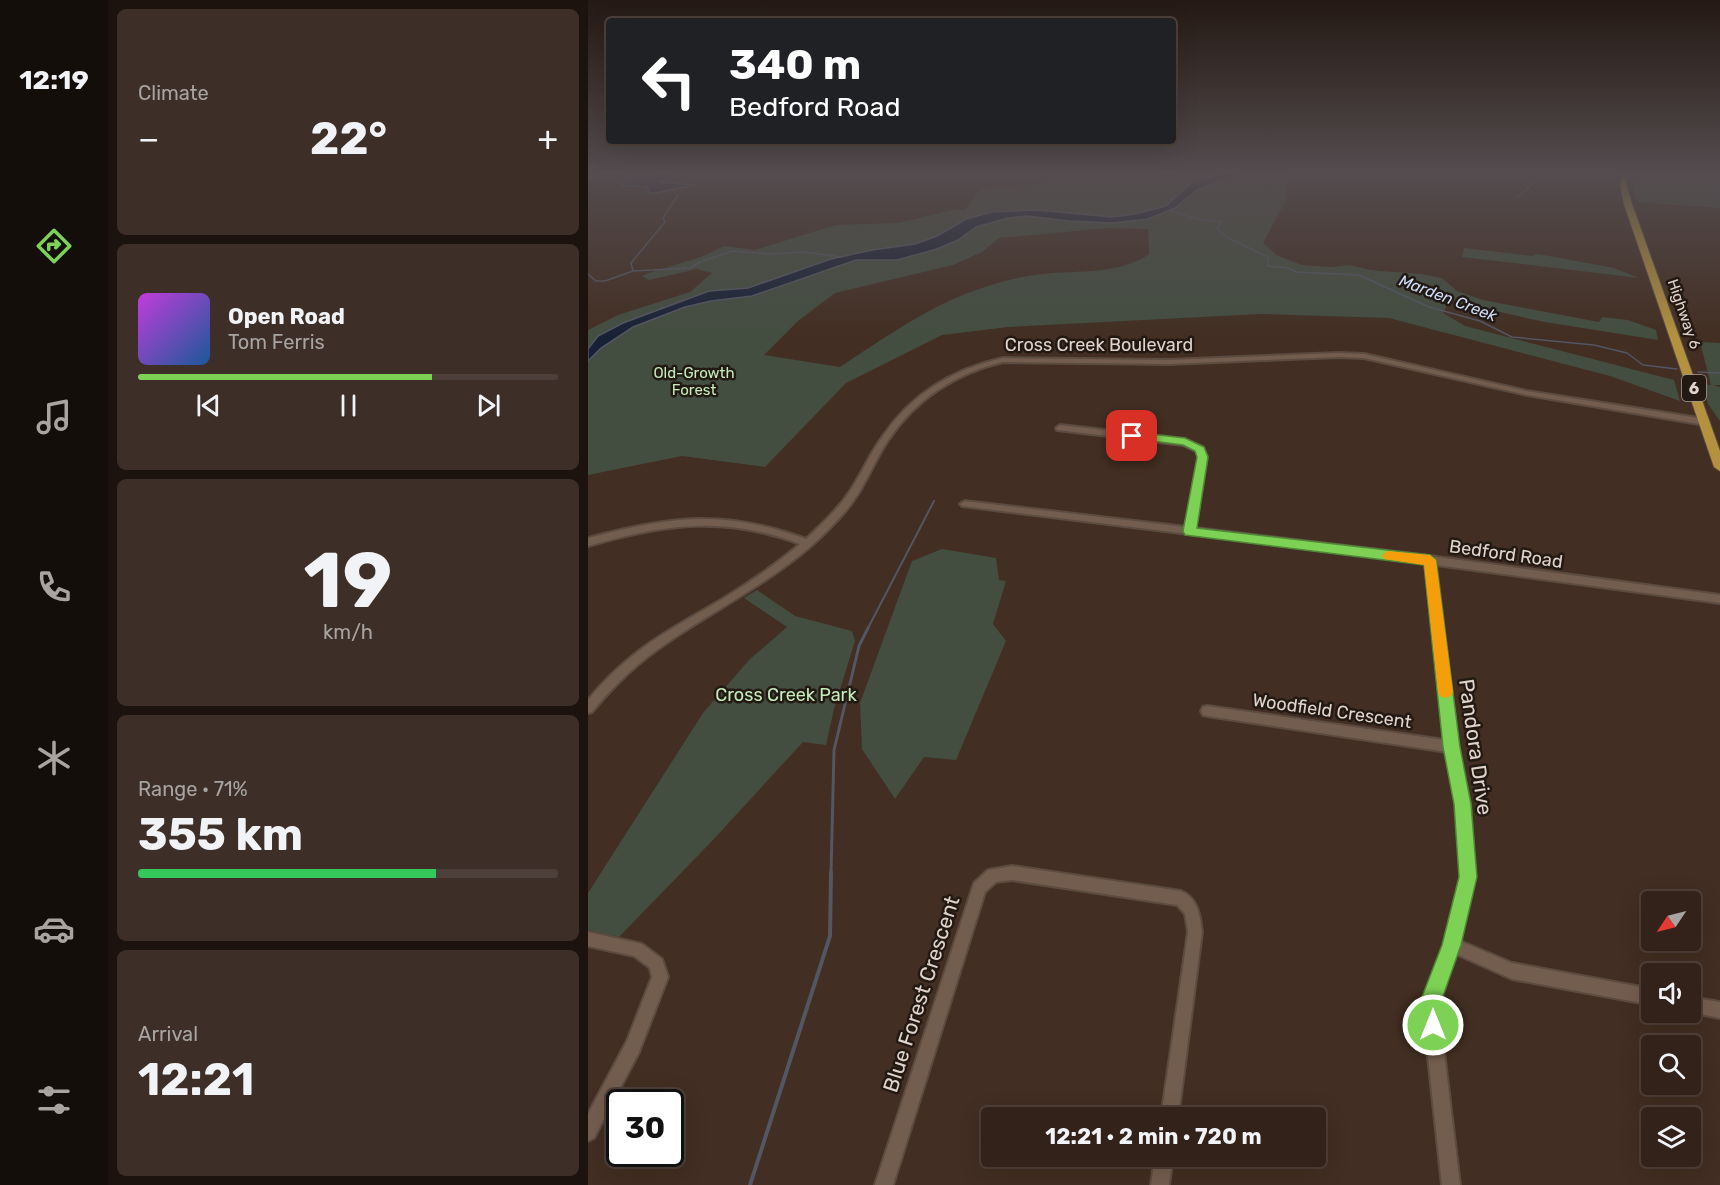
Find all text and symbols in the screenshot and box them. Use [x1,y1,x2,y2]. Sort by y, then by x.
text: 340 m [729,40,861,90]
icon: left [630,42,708,120]
text: 12:19 [19,64,89,96]
text: Climate [138,81,209,105]
text: Bedford Road [729,91,901,123]
text: 22° [310,112,387,165]
text: − [138,119,159,158]
text: + [537,119,558,158]
icon: directions [33,225,75,267]
water label: Marden Creek [1397,271,1500,326]
street label: Highway 6 [1664,277,1704,351]
text: Open Road [228,303,345,330]
text: Tom Ferris [228,330,325,354]
street label: Cross Creek Boulevard [1005,334,1193,356]
park label: Old-Growth Forest [653,364,735,399]
road number: 6 [1682,375,1706,401]
icon: previous [192,389,225,422]
icon: pause [332,389,365,422]
icon: next [472,389,505,422]
icon: music [33,396,75,438]
pin [1106,410,1157,461]
icon: arrive [1115,419,1148,452]
text: 19 [304,534,392,627]
street label: Bedford Road [1448,535,1564,573]
icon: phone [33,566,75,608]
text: km/h [323,620,373,644]
street label: Pandora Drive [1454,677,1498,817]
park label: Cross Creek Park [715,684,857,706]
street label: Woodfield Crescent [1251,689,1413,733]
icon: climate [33,737,75,779]
text: Range · 71% [138,777,248,801]
text: 355 km [138,808,303,861]
north arrow [1641,891,1701,951]
map controls [1641,891,1701,1167]
street label: Blue Forest Crescent [877,893,965,1095]
icon: car [33,908,75,950]
button: sound [1641,963,1701,1023]
position arrow [1401,993,1465,1057]
text: Arrival [138,1022,198,1046]
button: search [1641,1035,1701,1095]
text: 12:21 [138,1053,254,1106]
icon: filters [33,1079,75,1121]
speed limit sign: 30 [606,1089,684,1167]
button: layers [1641,1107,1701,1167]
text: 12:21 · 2 min · 720 m [1045,1123,1262,1150]

